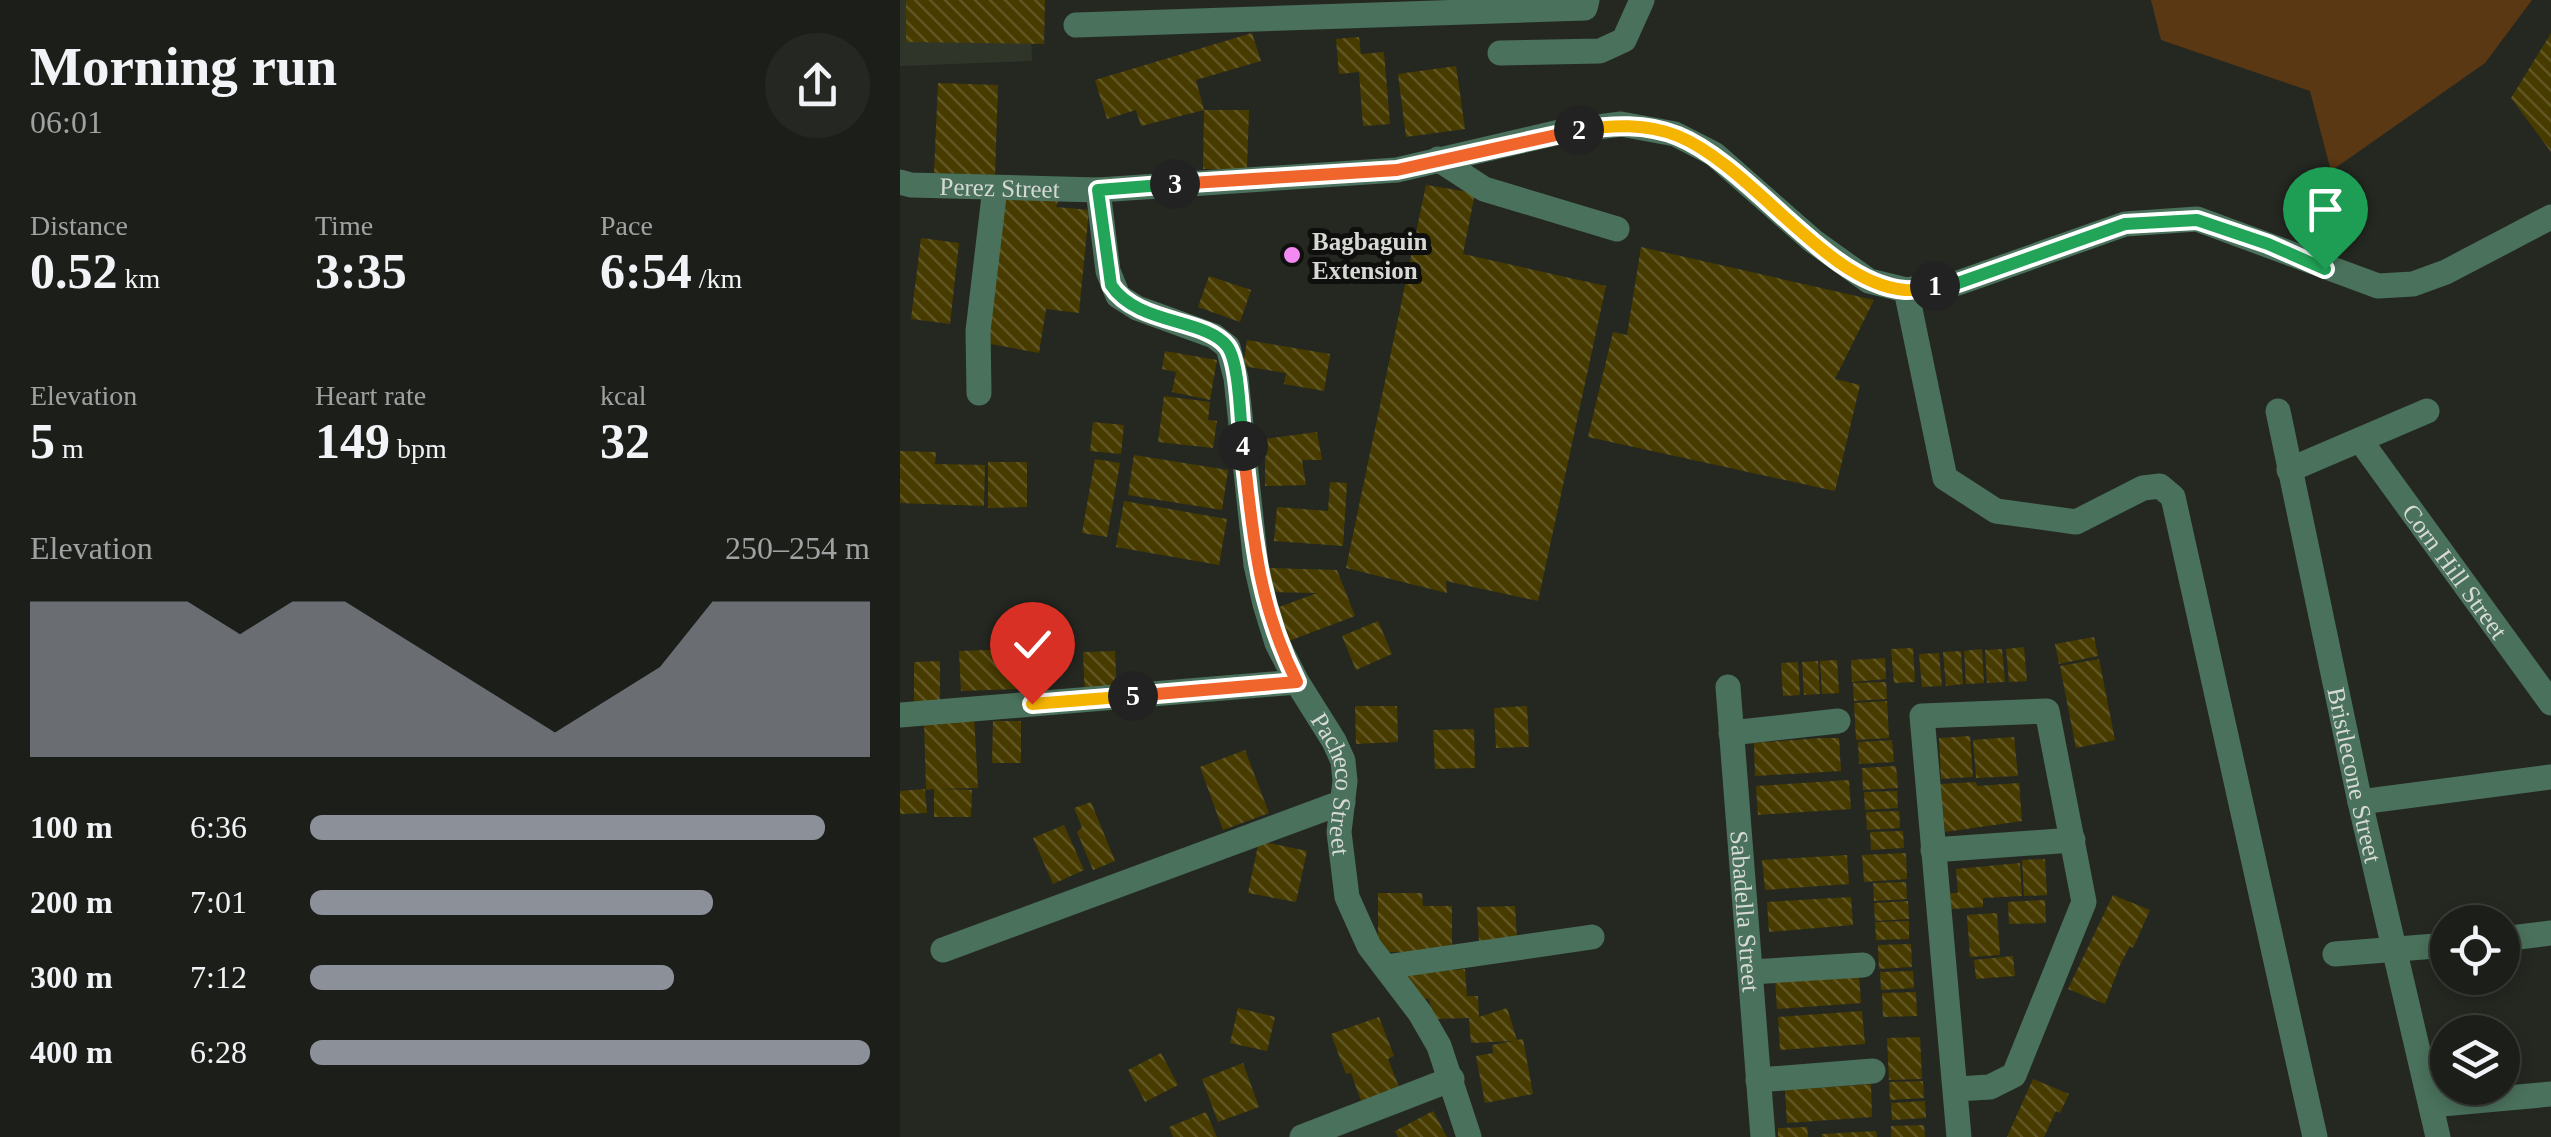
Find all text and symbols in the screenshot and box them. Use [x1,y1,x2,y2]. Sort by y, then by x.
button: share [765,33,870,138]
text: Morning run [30,36,337,97]
text: 06:01 [30,104,103,140]
pin: 2 [1554,105,1604,155]
text: 2 [1572,114,1586,145]
pin: 3 [1150,159,1200,209]
pin [2283,167,2368,270]
text: 3 [1168,168,1182,199]
street label: Perez Street [939,173,1060,203]
icon: arrive [2298,182,2353,237]
text: Distance [30,210,128,241]
text: Time [315,210,373,241]
text: Pace [600,210,653,241]
place label: Bagbaguin Extension [1312,228,1427,284]
text: 0.52 [30,243,118,299]
text: 3:35 [315,243,407,299]
text: 6:54 [600,243,692,299]
marker: Bagbaguin Extension [1281,244,1303,266]
pin: 1 [1910,261,1960,311]
text: km [118,263,160,294]
text: /km [692,263,742,294]
text: 1 [1928,270,1942,301]
text: Elevation [30,380,137,411]
text: Heart rate [315,380,426,411]
text: kcal [600,380,647,411]
text: 5 [30,413,55,469]
text: 149 [315,413,390,469]
text: 32 [600,413,650,469]
pin: 4 [1218,421,1268,471]
text: 4 [1236,430,1250,461]
text: m [55,433,84,464]
text: bpm [390,433,447,464]
street label: Corn Hill Street [2397,499,2513,644]
text: Elevation [30,530,153,566]
text: 250–254 m [725,530,870,566]
pin [990,602,1075,705]
icon: check [1005,617,1060,672]
pin: 5 [1108,671,1158,721]
text: 5 [1126,680,1140,711]
street label: Bristlecone Street [2322,685,2387,865]
street label: Pacheco Street [1306,708,1358,857]
text: 100 m [30,809,113,845]
text: 6:36 [190,809,247,845]
street label: Sabadella Street [1725,830,1765,993]
text: 200 m [30,884,113,920]
text: 7:01 [190,884,247,920]
map controls [2430,905,2520,1105]
button: locate [2430,905,2520,995]
text: 300 m [30,959,113,995]
text: 7:12 [190,959,247,995]
button: layers [2430,1015,2520,1105]
text: 400 m [30,1034,113,1070]
text: 6:28 [190,1034,247,1070]

